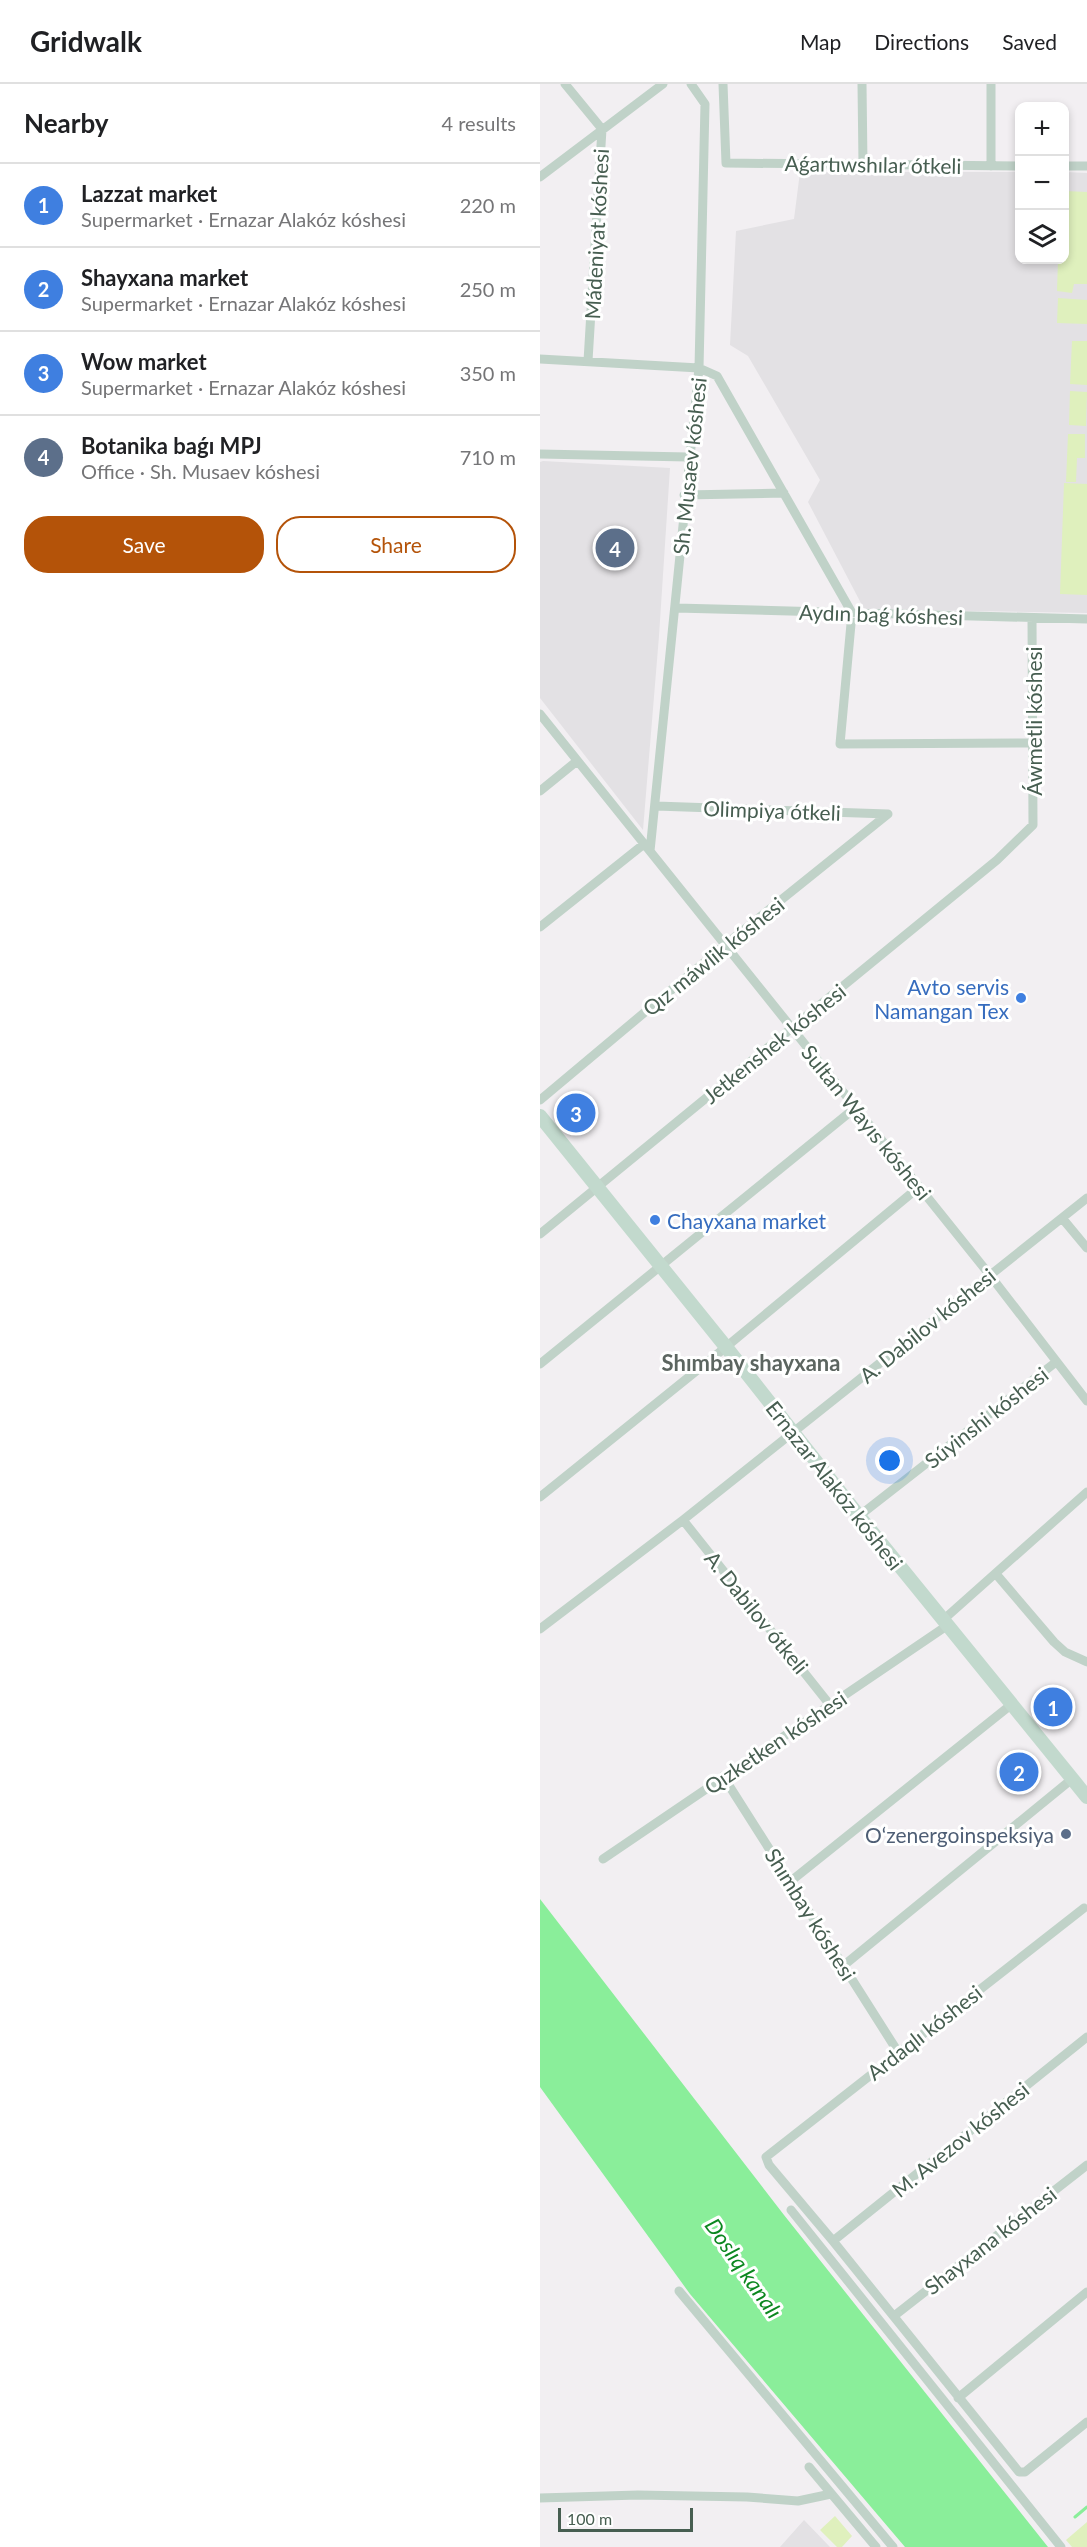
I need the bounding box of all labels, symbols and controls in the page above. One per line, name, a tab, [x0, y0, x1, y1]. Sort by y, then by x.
text: Gridwalk	[30, 24, 142, 58]
text: Map	[800, 29, 841, 54]
text: Directions	[874, 29, 969, 54]
text: Saved	[1002, 29, 1057, 54]
map controls	[1015, 102, 1069, 264]
button: +	[1015, 102, 1069, 156]
text: Nearby	[24, 107, 109, 139]
text: 4 results	[441, 111, 516, 135]
street label: Mádeniyat kóshesi	[579, 148, 613, 320]
street label: Aǵartıwshılar ótkeli	[784, 150, 962, 178]
button: −	[1015, 156, 1069, 210]
text: Lazzat market	[81, 180, 217, 207]
text: 1	[38, 193, 49, 217]
text: 220 m	[460, 193, 516, 217]
text: Supermarket · Ernazar Alakóz kóshesi	[81, 207, 406, 231]
button: layers	[1015, 210, 1069, 264]
text: Shayxana market	[81, 264, 248, 291]
text: 2	[38, 277, 49, 301]
text: 250 m	[460, 277, 516, 301]
text: Supermarket · Ernazar Alakóz kóshesi	[81, 291, 406, 315]
text: Wow market	[81, 348, 207, 375]
text: 3	[38, 361, 49, 385]
text: 350 m	[460, 361, 516, 385]
text: Supermarket · Ernazar Alakóz kóshesi	[81, 375, 406, 399]
street label: Sh. Musaev kóshesi	[667, 376, 711, 556]
text: Botanika baǵı MPJ	[81, 432, 262, 459]
text: 4	[38, 445, 49, 469]
text: 710 m	[460, 445, 516, 469]
text: Office · Sh. Musaev kóshesi	[81, 459, 320, 483]
button: Save	[24, 516, 264, 573]
button: Share	[276, 516, 516, 573]
pin: 4	[596, 526, 634, 570]
street label: Aydın baǵ kóshesi	[798, 599, 964, 629]
street label: Áwmetli kóshesi	[1021, 646, 1046, 796]
street label: Olimpiya ótkeli	[703, 795, 841, 825]
street label: Qız máwlik kóshesi	[637, 891, 789, 1021]
place label: Avto servis Namangan Tex	[874, 974, 1010, 1023]
street label: Jetkenshek kóshesi	[698, 978, 850, 1108]
marker: Avto servis Namangan Tex	[1014, 991, 1028, 1005]
street label: Sultan Wayıs kóshesi	[797, 1040, 937, 1204]
pin: 3	[556, 1090, 596, 1136]
place label: Chayxana market	[667, 1208, 827, 1233]
marker: Chayxana market	[648, 1213, 662, 1227]
street label: A. Dabilov kóshesi	[854, 1262, 1000, 1388]
district label: Shımbay shayxana	[662, 1349, 840, 1376]
street label: Súyinshi kóshesi	[919, 1361, 1053, 1473]
street label: Ernazar Alakóz kóshesi	[761, 1395, 909, 1575]
your location	[875, 1446, 904, 1475]
street label: A. Dabilov ótkeli	[700, 1546, 814, 1678]
pin: 1	[1034, 1684, 1072, 1730]
street label: Qızketken kóshesi	[699, 1685, 851, 1799]
pin: 2	[1000, 1750, 1038, 1794]
place label: O‘zenergoinspeksiya	[865, 1822, 1054, 1847]
marker: O‘zenergoinspeksiya	[1059, 1827, 1073, 1841]
street label: Shımbay kóshesi	[760, 1843, 862, 1985]
street label: Ardaqlı kóshesi	[862, 1979, 986, 2085]
street label: M. Avezov kóshesi	[887, 2076, 1033, 2202]
street label: Shayxana kóshesi	[919, 2181, 1061, 2299]
water label: Doslıq kanalı	[700, 2213, 788, 2323]
scale bar	[558, 2505, 693, 2532]
text: 100 m	[567, 2509, 612, 2528]

